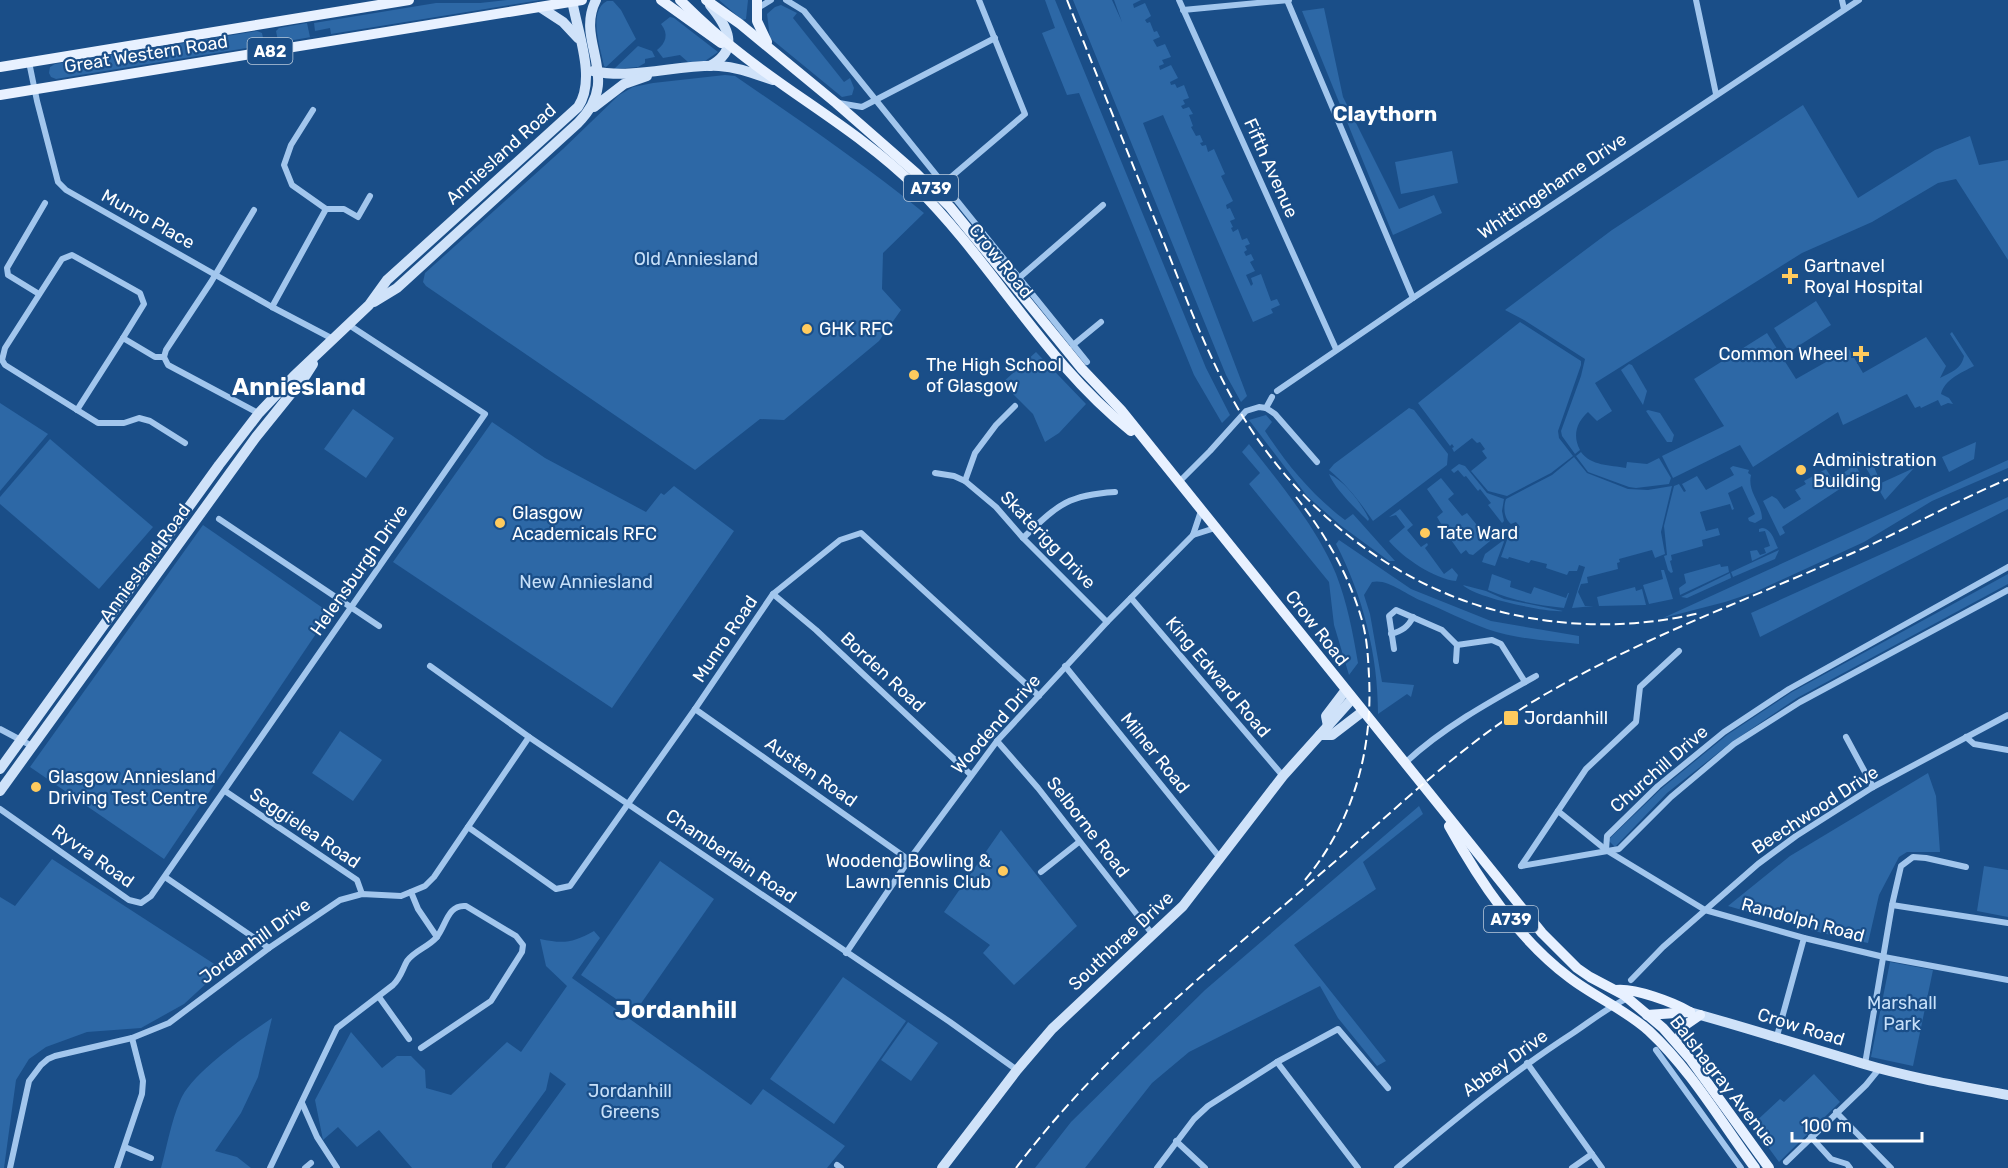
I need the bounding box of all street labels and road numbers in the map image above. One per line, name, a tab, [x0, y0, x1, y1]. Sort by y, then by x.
street label: Great Western Road	[63, 30, 229, 78]
road number: A82	[248, 38, 292, 64]
street label: Anniesland Road	[441, 99, 561, 209]
street label: Fifth Avenue	[1239, 115, 1303, 221]
street label: Whittingehame Drive	[1473, 128, 1631, 244]
road number: A739	[904, 175, 958, 201]
street label: Munro Place	[97, 184, 199, 254]
street label: Crow Road	[964, 219, 1038, 303]
street label: Skaterigg Drive	[996, 486, 1100, 594]
street label: Anniesland Road	[95, 500, 195, 626]
street label: Helensburgh Drive	[306, 500, 412, 640]
street label: Crow Road	[1281, 586, 1353, 670]
street label: Munro Road	[688, 591, 762, 687]
street label: King Edward Road	[1161, 612, 1275, 742]
street label: Borden Road	[836, 627, 930, 717]
street label: Woodend Drive	[947, 670, 1045, 778]
street label: Milner Road	[1116, 708, 1194, 798]
street label: Churchill Drive	[1606, 721, 1712, 817]
street label: Austen Road	[761, 732, 861, 812]
street label: Beechwood Drive	[1748, 761, 1882, 859]
street label: Selborne Road	[1042, 772, 1134, 882]
street label: Seggielea Road	[246, 783, 364, 873]
street label: Chamberlain Road	[661, 804, 801, 908]
street label: Ryvra Road	[48, 820, 138, 892]
street label: Southbrae Drive	[1064, 887, 1178, 995]
street label: Jordanhill Drive	[195, 893, 315, 989]
street label: Randolph Road	[1739, 893, 1867, 947]
road number: A739	[1484, 906, 1538, 932]
street label: Crow Road	[1755, 1003, 1847, 1051]
street label: Balshagray Avenue	[1665, 1011, 1781, 1151]
street label: Abbey Drive	[1458, 1025, 1552, 1101]

